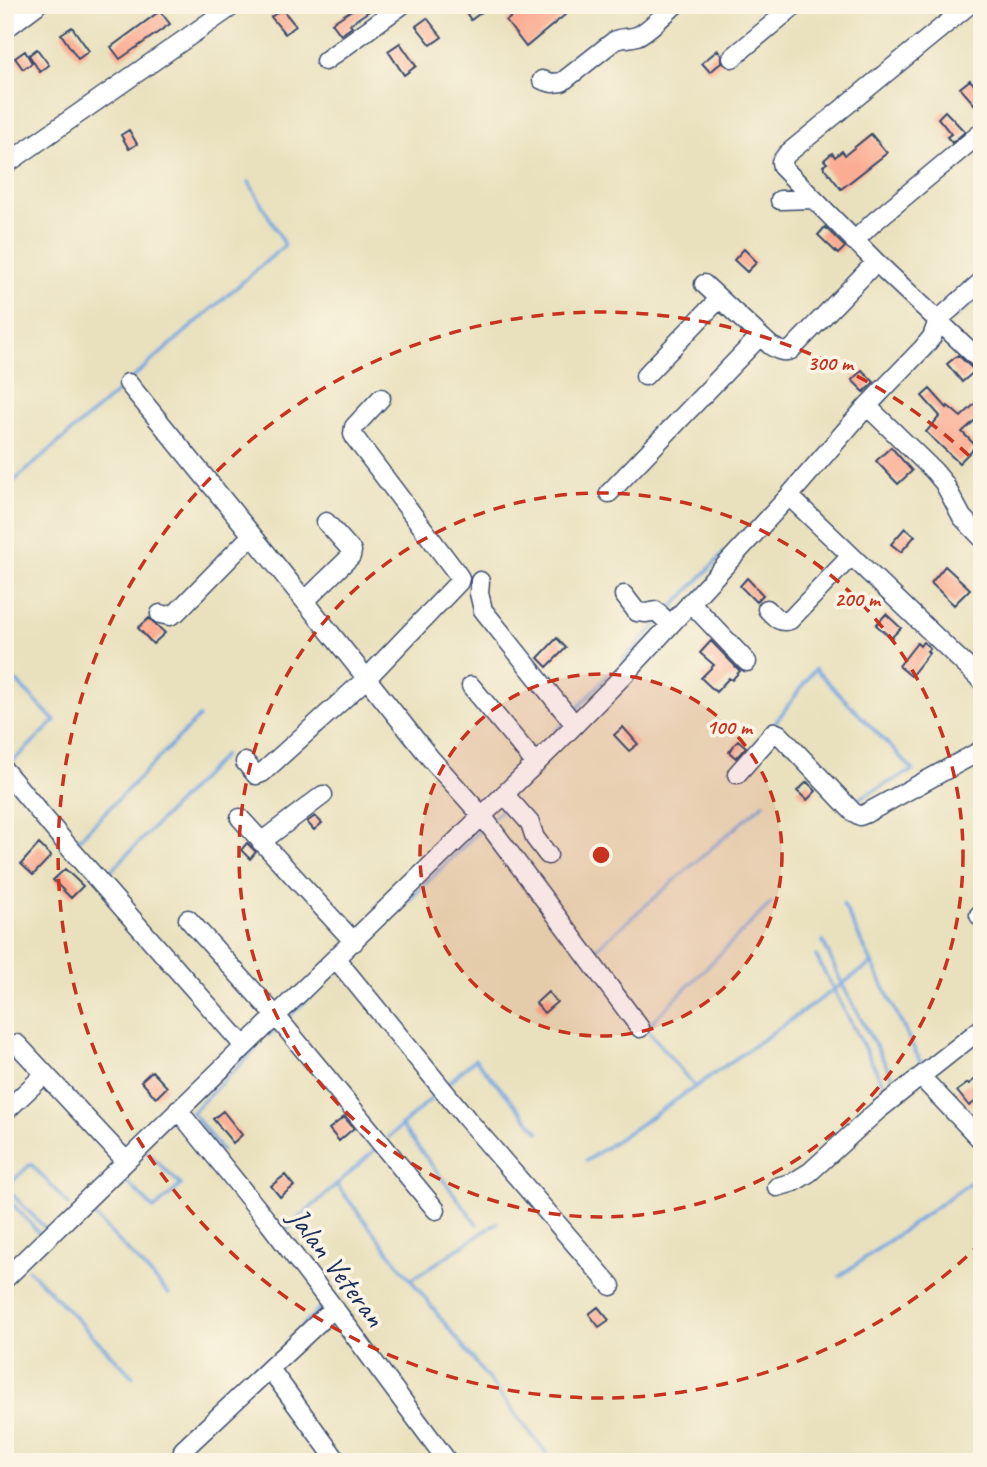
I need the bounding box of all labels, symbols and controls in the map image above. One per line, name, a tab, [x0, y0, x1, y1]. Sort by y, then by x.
text: 300 m	[807, 350, 855, 376]
text: 200 m	[834, 586, 882, 612]
text: 100 m	[706, 714, 754, 740]
centre of rings	[589, 843, 613, 867]
street label: Jalan Veteran	[279, 1198, 394, 1334]

